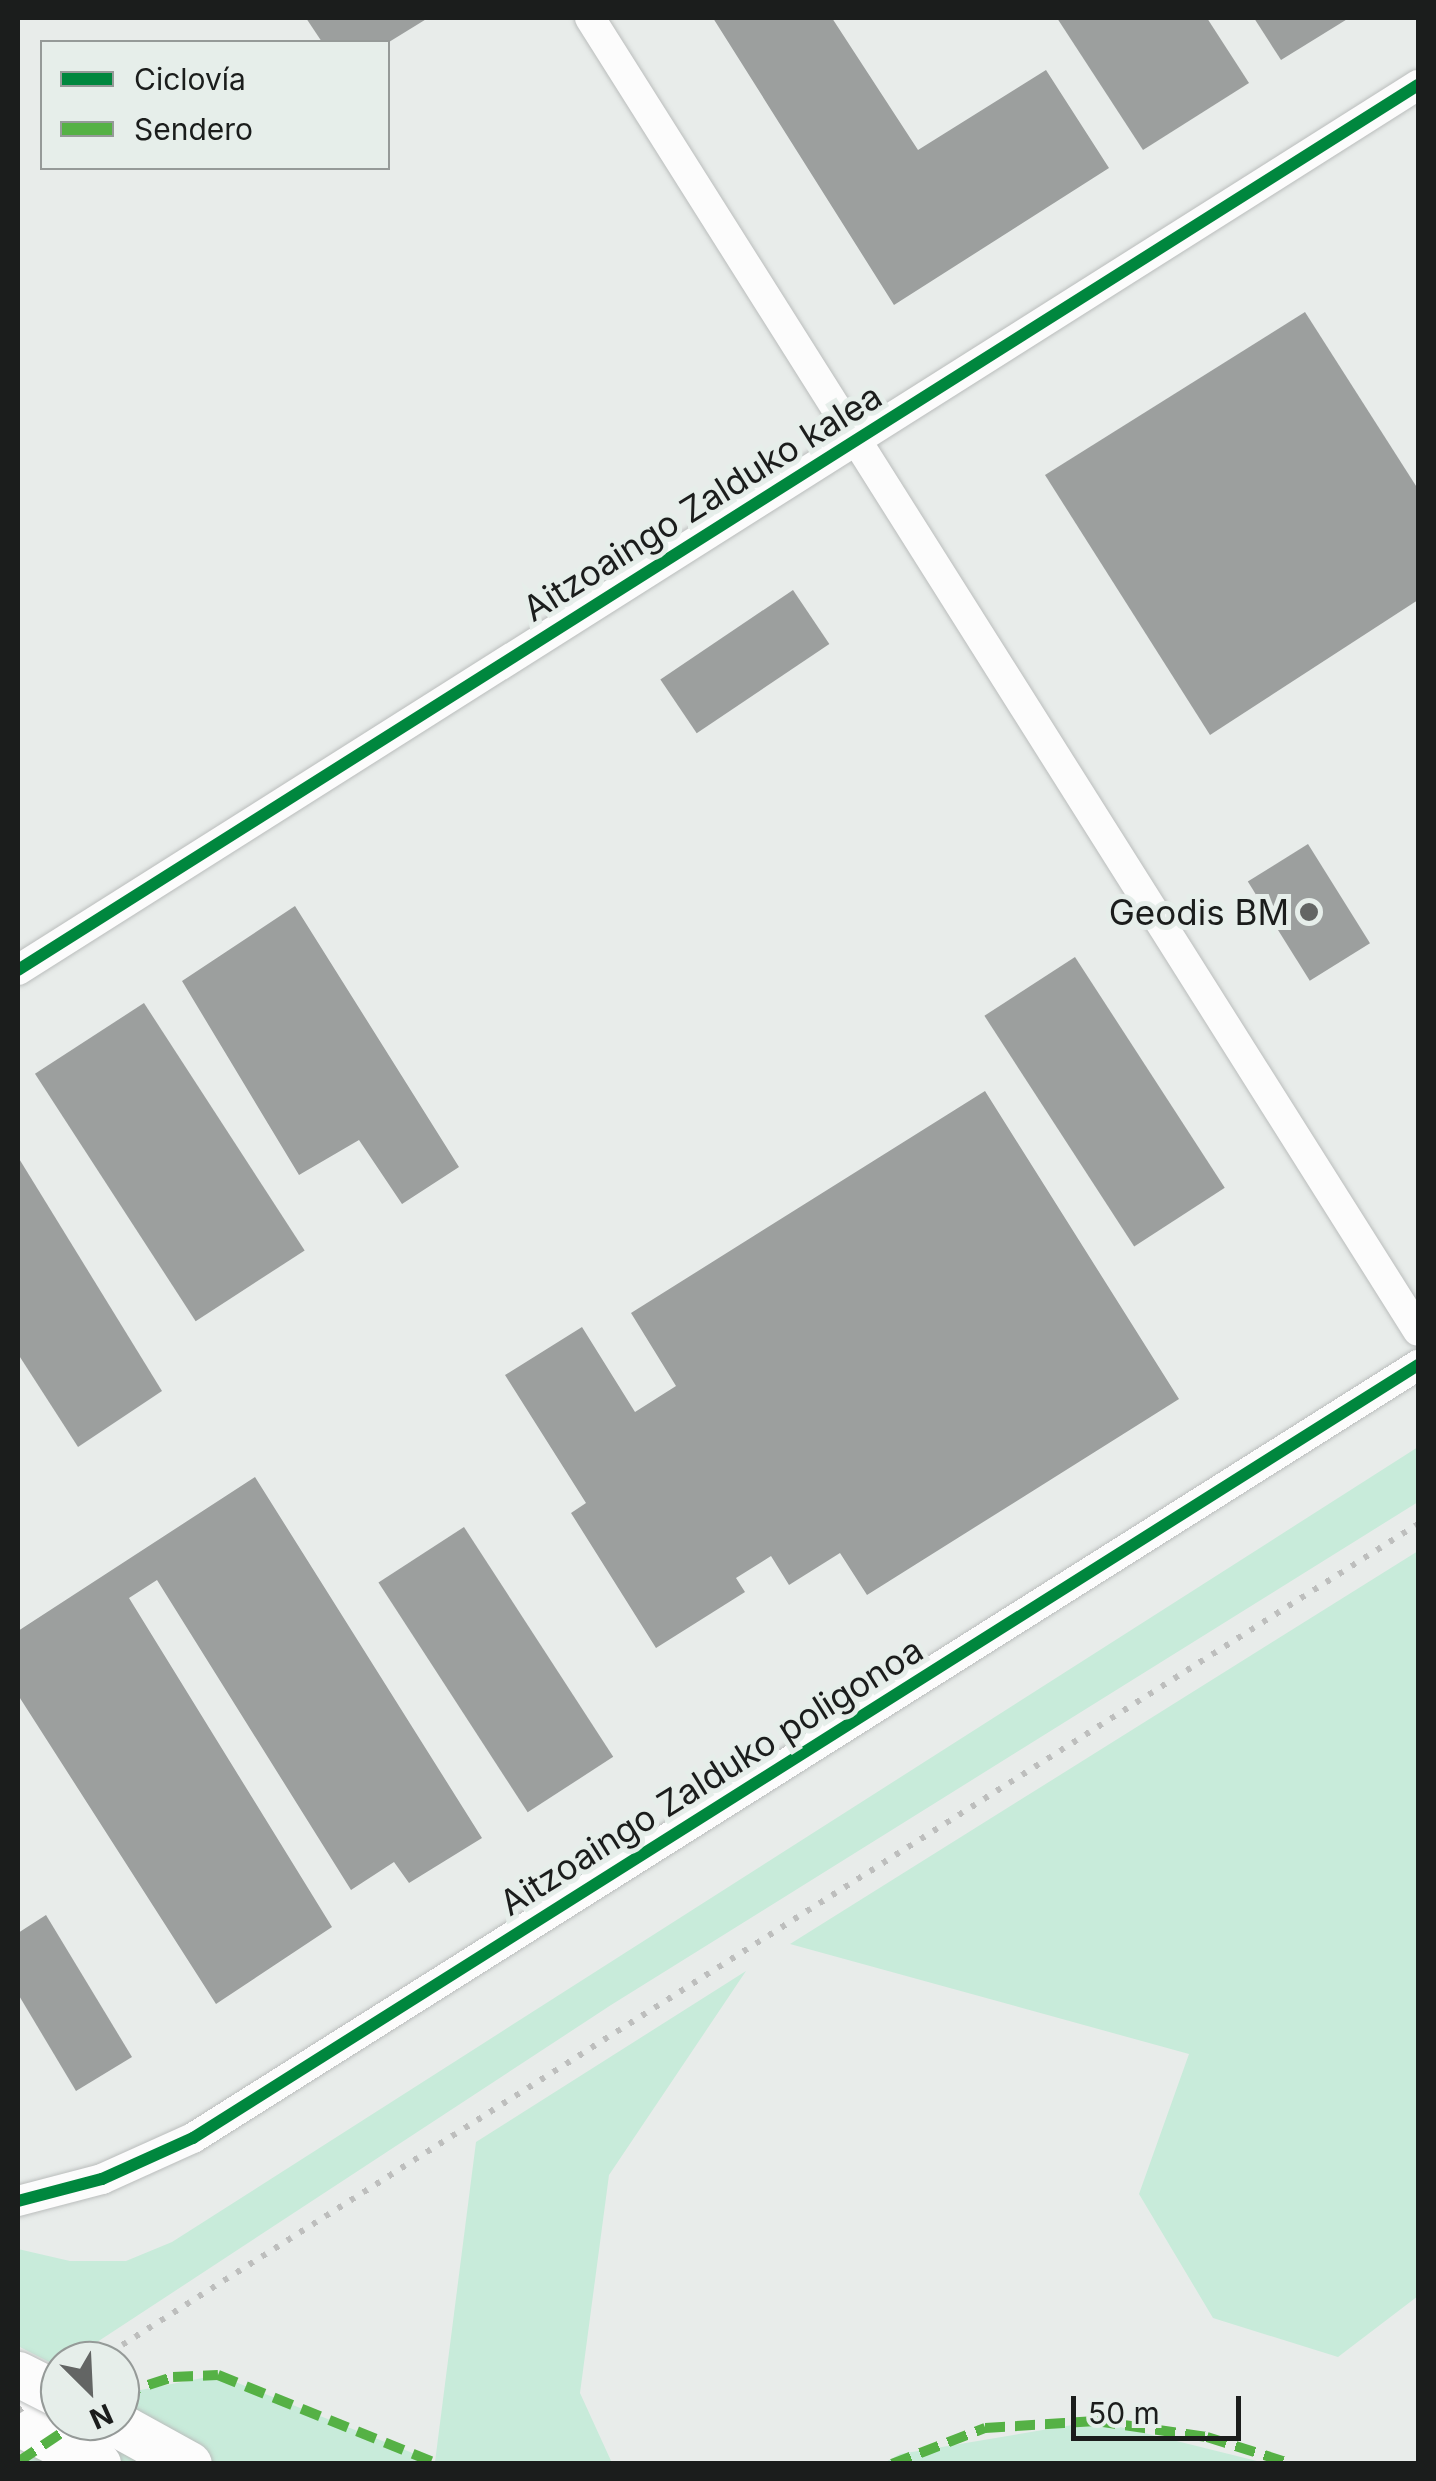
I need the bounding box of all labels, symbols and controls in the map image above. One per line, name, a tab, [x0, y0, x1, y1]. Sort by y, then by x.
legend	[40, 40, 390, 170]
text: Ciclovía	[134, 61, 246, 97]
text: Sendero	[134, 111, 253, 147]
street label: Aitzoaingo Zalduko kalea	[515, 374, 889, 630]
place label: Geodis BM	[1109, 891, 1289, 933]
marker: Geodis BM	[1298, 901, 1320, 923]
street label: Aitzoaingo Zalduko poligonoa	[492, 1628, 930, 1924]
north arrow	[40, 2341, 140, 2441]
scale bar	[1076, 2376, 1246, 2438]
text: 50 m	[1088, 2395, 1160, 2431]
text: N	[85, 2397, 118, 2436]

